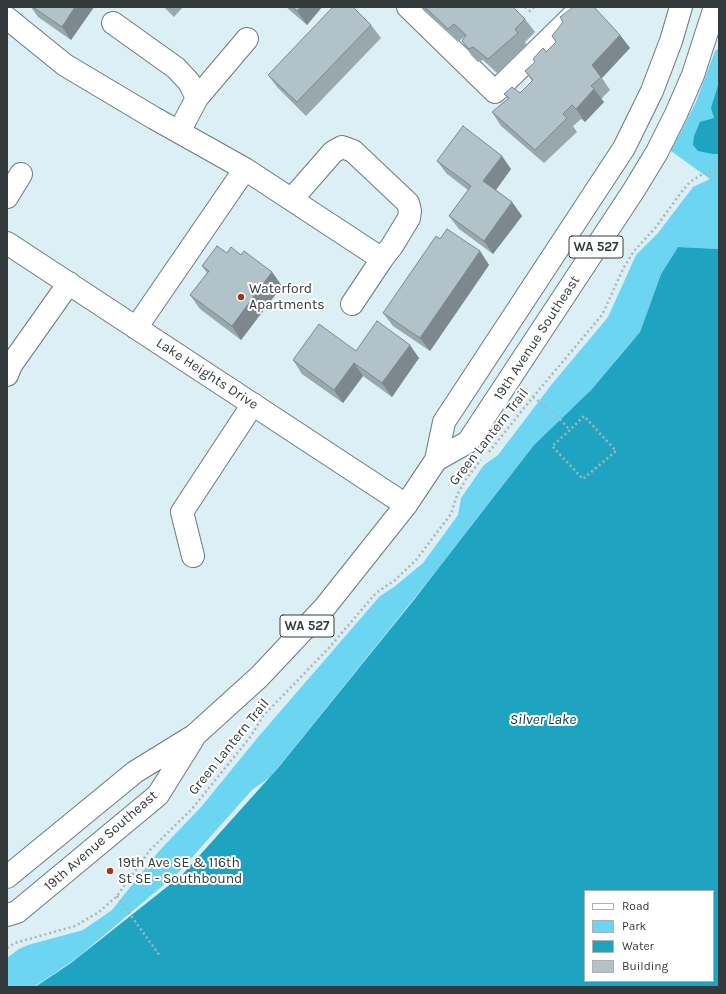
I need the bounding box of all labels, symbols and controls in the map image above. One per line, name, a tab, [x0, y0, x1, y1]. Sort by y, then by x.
road number: WA 527	[569, 236, 623, 258]
street label: 19th Avenue Southeast	[490, 273, 584, 403]
place label: Waterford Apartments	[249, 281, 325, 314]
marker: Waterford Apartments	[236, 292, 246, 302]
street label: Lake Heights Drive	[153, 335, 261, 413]
street label: Green Lantern Trail	[446, 385, 532, 489]
road number: WA 527	[280, 615, 334, 637]
street label: Green Lantern Trail	[185, 695, 273, 799]
water label: Silver Lake	[510, 711, 576, 729]
street label: 19th Avenue Southeast	[41, 787, 161, 895]
place label: 19th Ave SE & 116th St SE - Southbound	[118, 855, 242, 888]
marker: 19th Ave SE & 116th St SE - Southbound	[105, 866, 115, 876]
legend	[584, 890, 714, 982]
text: Road	[622, 899, 650, 913]
text: Park	[622, 919, 646, 933]
text: Water	[622, 939, 654, 953]
text: Building	[622, 959, 668, 973]

